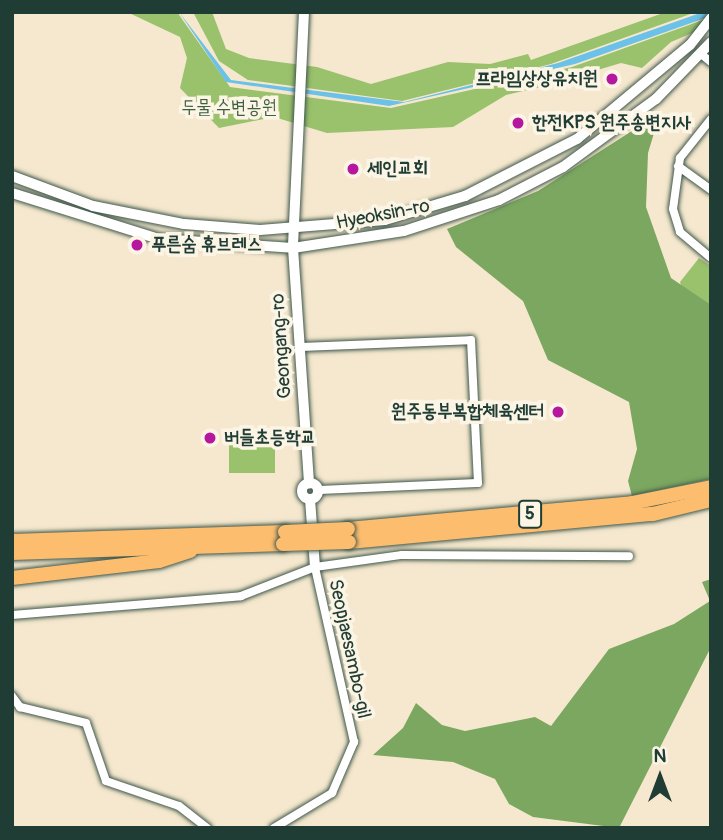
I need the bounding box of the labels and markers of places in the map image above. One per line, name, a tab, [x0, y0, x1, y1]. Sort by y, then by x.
place label: 프라임상상유치원	[476, 68, 598, 90]
marker: 프라임상상유치원	[604, 71, 620, 87]
place label: 한전KPS 원주송변지사	[532, 112, 691, 134]
marker: 한전KPS 원주송변지사	[510, 115, 526, 131]
place label: 세인교회	[367, 158, 428, 180]
marker: 세인교회	[345, 161, 361, 177]
place label: 푸른숨 휴브레스	[151, 234, 262, 256]
marker: 푸른숨 휴브레스	[129, 237, 145, 253]
place label: 원주동부복합체육센터	[391, 401, 544, 423]
marker: 원주동부복합체육센터	[550, 404, 566, 420]
place label: 버들초등학교	[224, 427, 316, 449]
marker: 버들초등학교	[202, 430, 218, 446]

